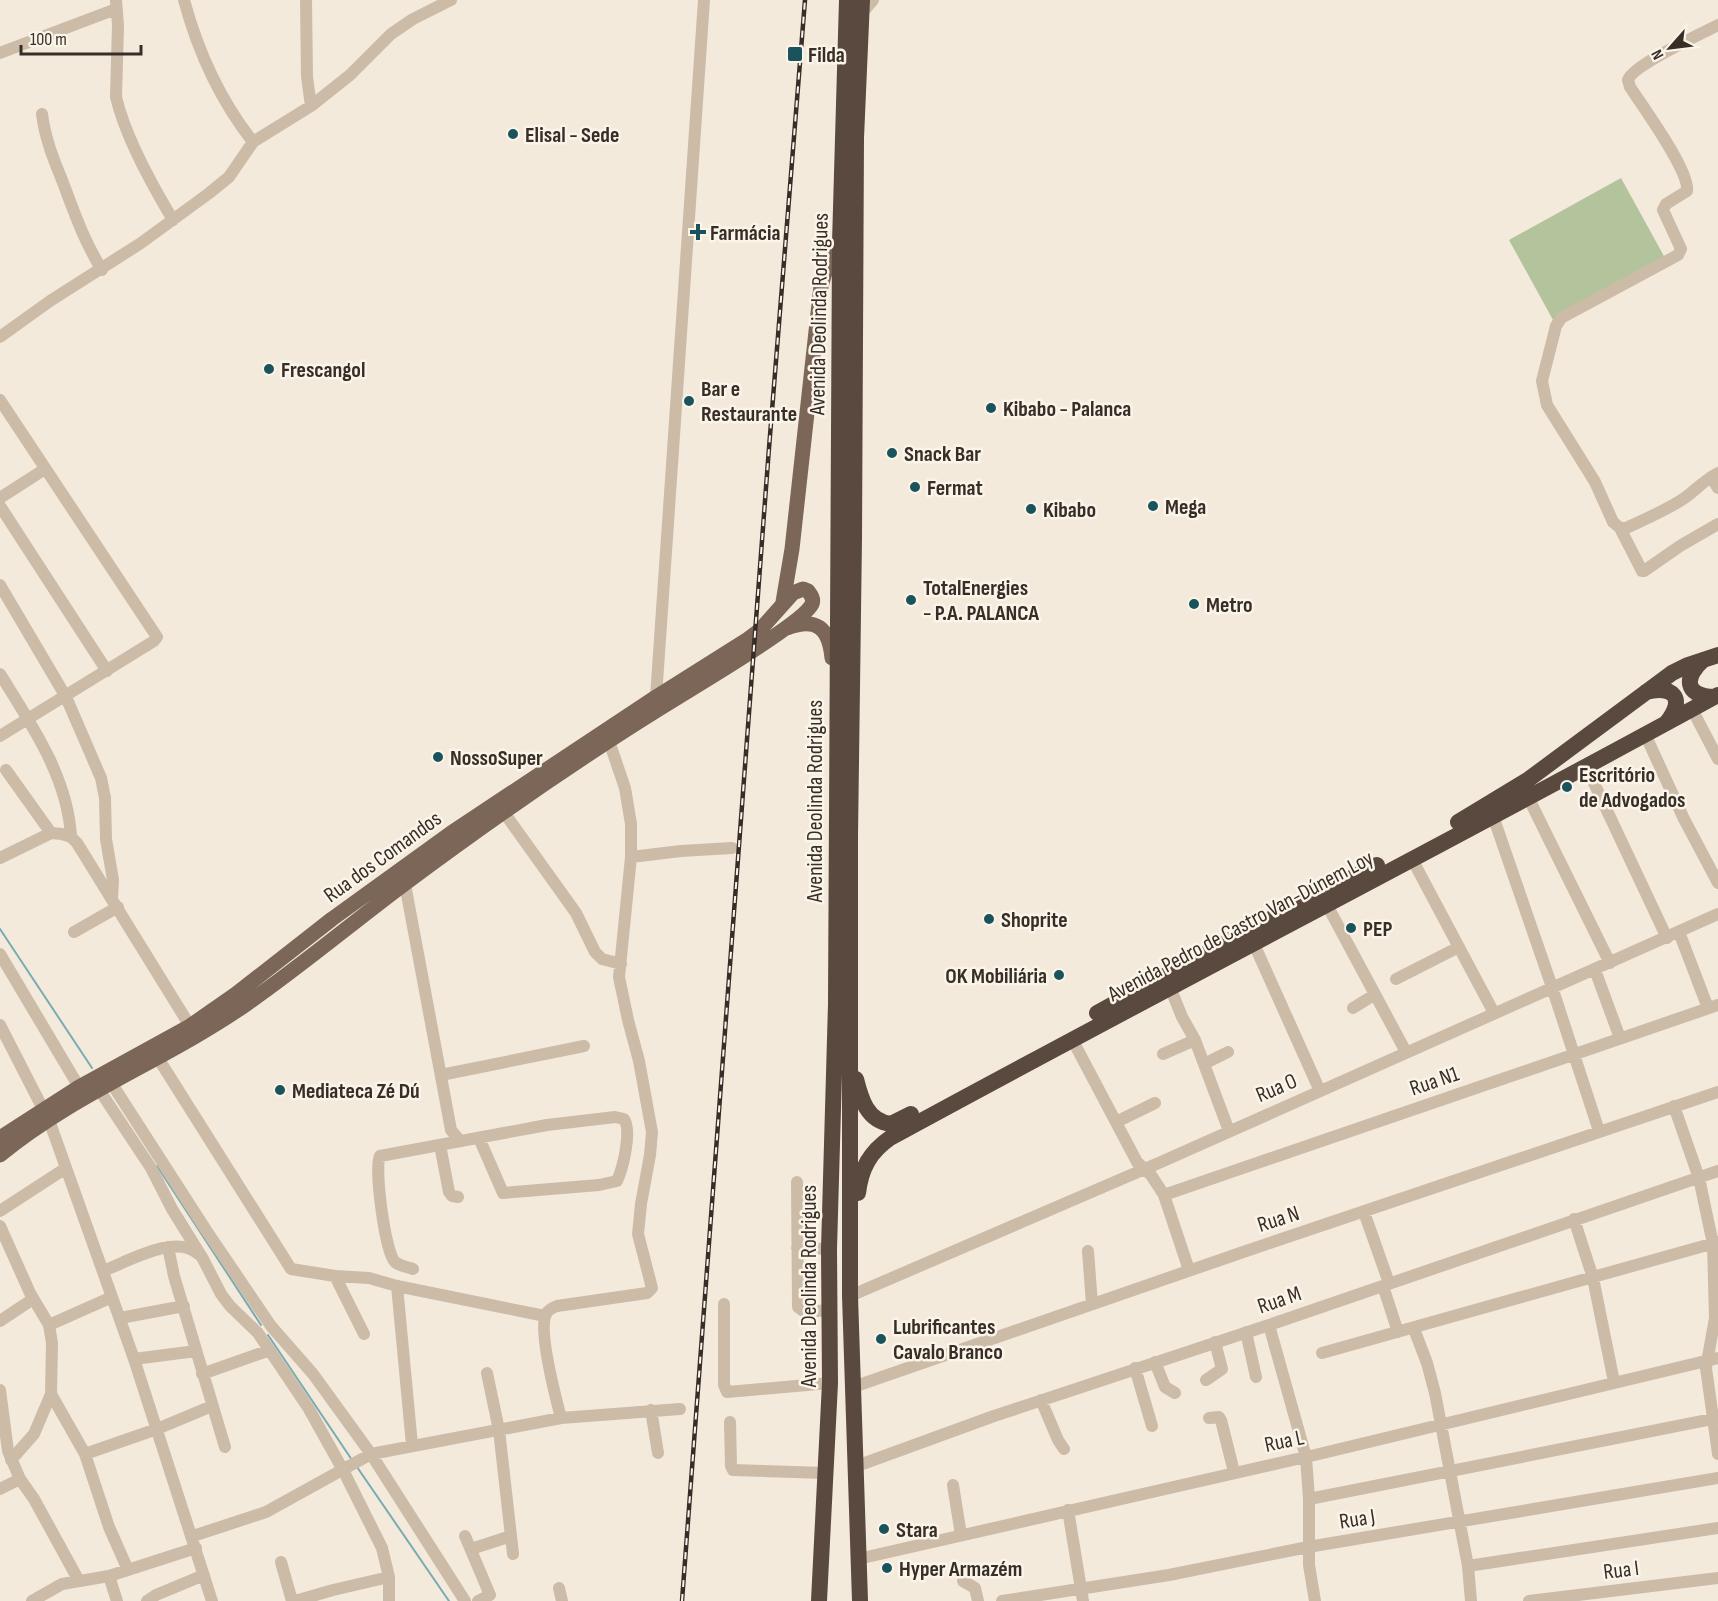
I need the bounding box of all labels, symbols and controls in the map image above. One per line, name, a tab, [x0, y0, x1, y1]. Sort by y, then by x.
scale bar	[21, 18, 141, 56]
north arrow	[1640, 18, 1700, 78]
text: 100 m	[30, 29, 67, 50]
place label: Filda	[808, 42, 845, 69]
marker: Filda	[786, 45, 804, 63]
text: N	[1648, 46, 1668, 63]
place label: Elisal - Sede	[525, 122, 619, 149]
marker: Elisal - Sede	[506, 127, 520, 141]
street label: Avenida Deolinda Rodrigues	[804, 213, 835, 416]
place label: Farmácia	[710, 220, 781, 247]
marker: Farmácia	[691, 225, 705, 239]
place label: Frescangol	[281, 357, 365, 384]
marker: Frescangol	[262, 362, 276, 376]
place label: Bar e Restaurante	[701, 376, 797, 428]
marker: Bar e Restaurante	[682, 394, 696, 408]
place label: Kibabo - Palanca	[1003, 396, 1131, 423]
marker: Kibabo - Palanca	[984, 401, 998, 415]
place label: Snack Bar	[904, 441, 981, 468]
marker: Snack Bar	[885, 446, 899, 460]
place label: Fermat	[927, 475, 983, 502]
marker: Fermat	[908, 480, 922, 494]
place label: Mega	[1165, 494, 1206, 521]
place label: Kibabo	[1043, 497, 1096, 524]
marker: Mega	[1146, 499, 1160, 513]
marker: Kibabo	[1024, 502, 1038, 516]
place label: TotalEnergies - P.A. PALANCA	[923, 575, 1039, 627]
place label: Metro	[1206, 592, 1253, 619]
marker: TotalEnergies - P.A. PALANCA	[904, 593, 918, 607]
marker: Metro	[1187, 597, 1201, 611]
street label: Avenida Deolinda Rodrigues	[802, 700, 829, 903]
place label: NossoSuper	[450, 745, 543, 772]
marker: NossoSuper	[431, 750, 445, 764]
place label: Escritório de Advogados	[1579, 762, 1686, 814]
marker: Escritório de Advogados	[1560, 780, 1574, 794]
street label: Rua dos Comandos	[319, 805, 447, 909]
street label: Avenida Pedro de Castro Van-Dúnem Loy	[1102, 844, 1379, 1008]
place label: Shoprite	[1001, 907, 1068, 934]
marker: Shoprite	[982, 912, 996, 926]
place label: PEP	[1363, 916, 1392, 943]
marker: PEP	[1344, 921, 1358, 935]
place label: OK Mobiliária	[945, 963, 1047, 990]
marker: OK Mobiliária	[1052, 968, 1066, 982]
street label: Rua N1	[1406, 1060, 1463, 1102]
street label: Rua O	[1252, 1068, 1301, 1109]
place label: Mediateca Zé Dú	[292, 1078, 420, 1105]
marker: Mediateca Zé Dú	[273, 1083, 287, 1097]
street label: Avenida Deolinda Rodrigues	[796, 1185, 823, 1388]
street label: Rua N	[1254, 1200, 1303, 1239]
street label: Rua M	[1254, 1280, 1305, 1320]
place label: Lubrificantes Cavalo Branco	[893, 1314, 1003, 1366]
marker: Lubrificantes Cavalo Branco	[874, 1332, 888, 1346]
street label: Rua L	[1262, 1424, 1306, 1459]
street label: Rua J	[1337, 1503, 1377, 1536]
place label: Stara	[896, 1517, 938, 1544]
marker: Stara	[877, 1522, 891, 1536]
street label: Rua I	[1602, 1555, 1641, 1586]
place label: Hyper Armazém	[899, 1556, 1022, 1583]
marker: Hyper Armazém	[880, 1561, 894, 1575]

